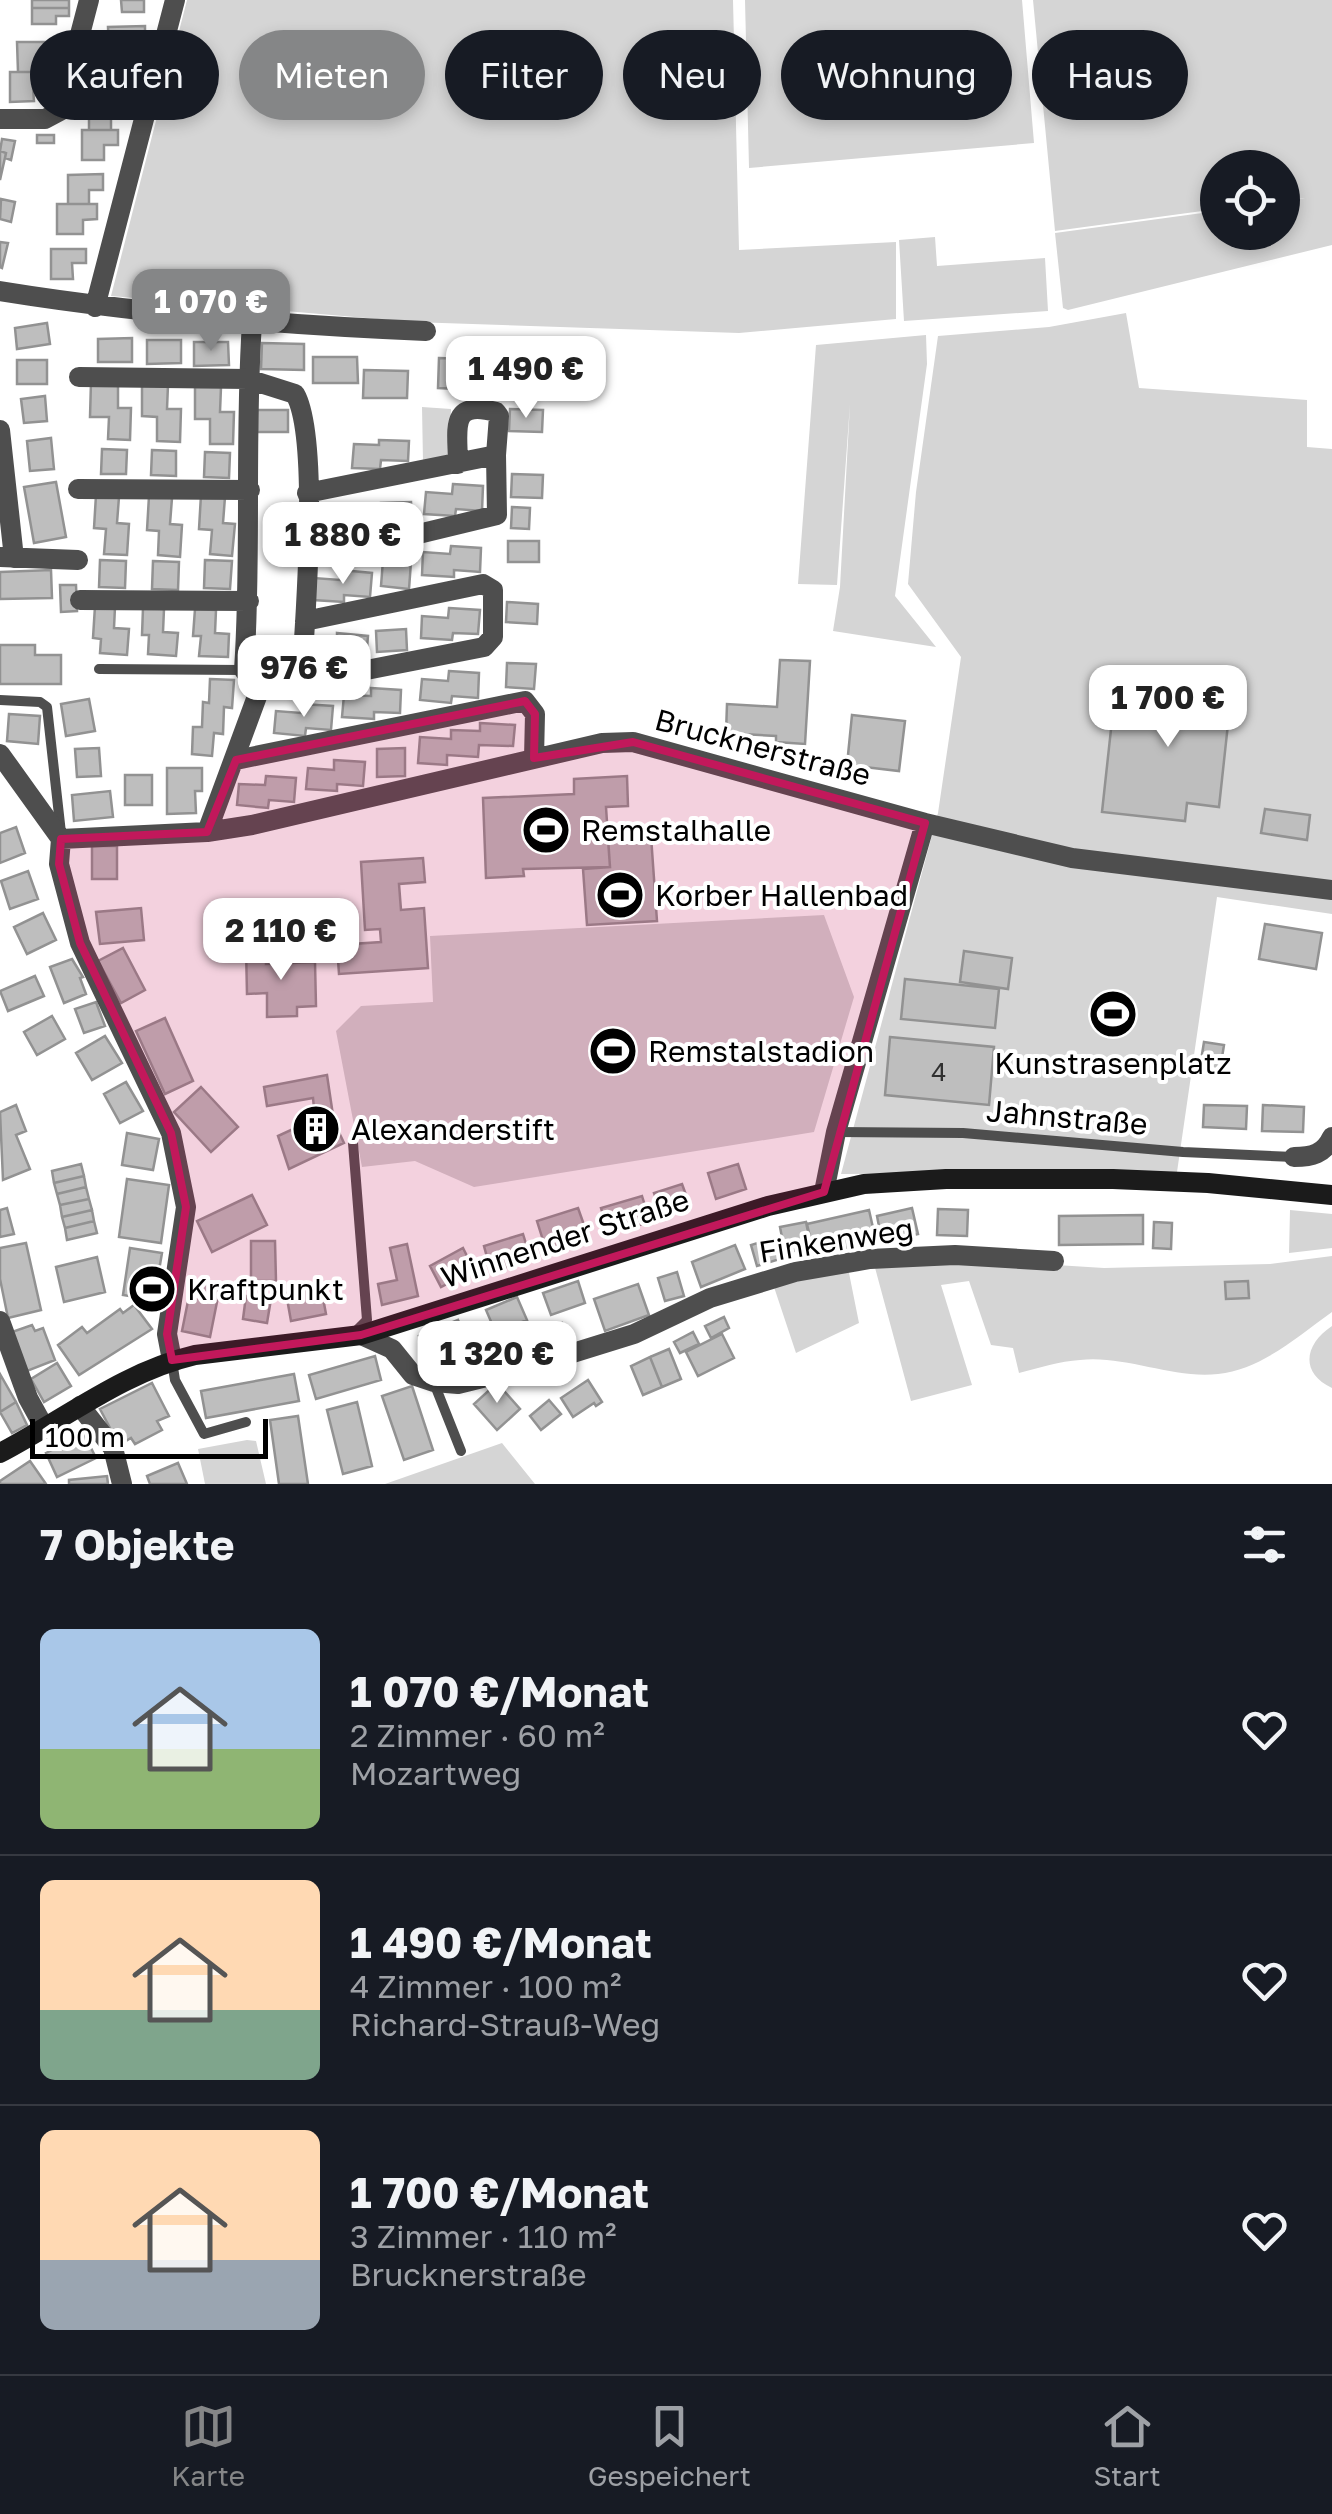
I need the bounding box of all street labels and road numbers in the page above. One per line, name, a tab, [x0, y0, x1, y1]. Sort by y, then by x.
street label: Brucknerstraße	[651, 701, 875, 793]
street label: Jahnstraße	[985, 1092, 1149, 1142]
street label: Winnender Straße	[437, 1181, 693, 1295]
street label: Finkenweg	[756, 1210, 916, 1270]

